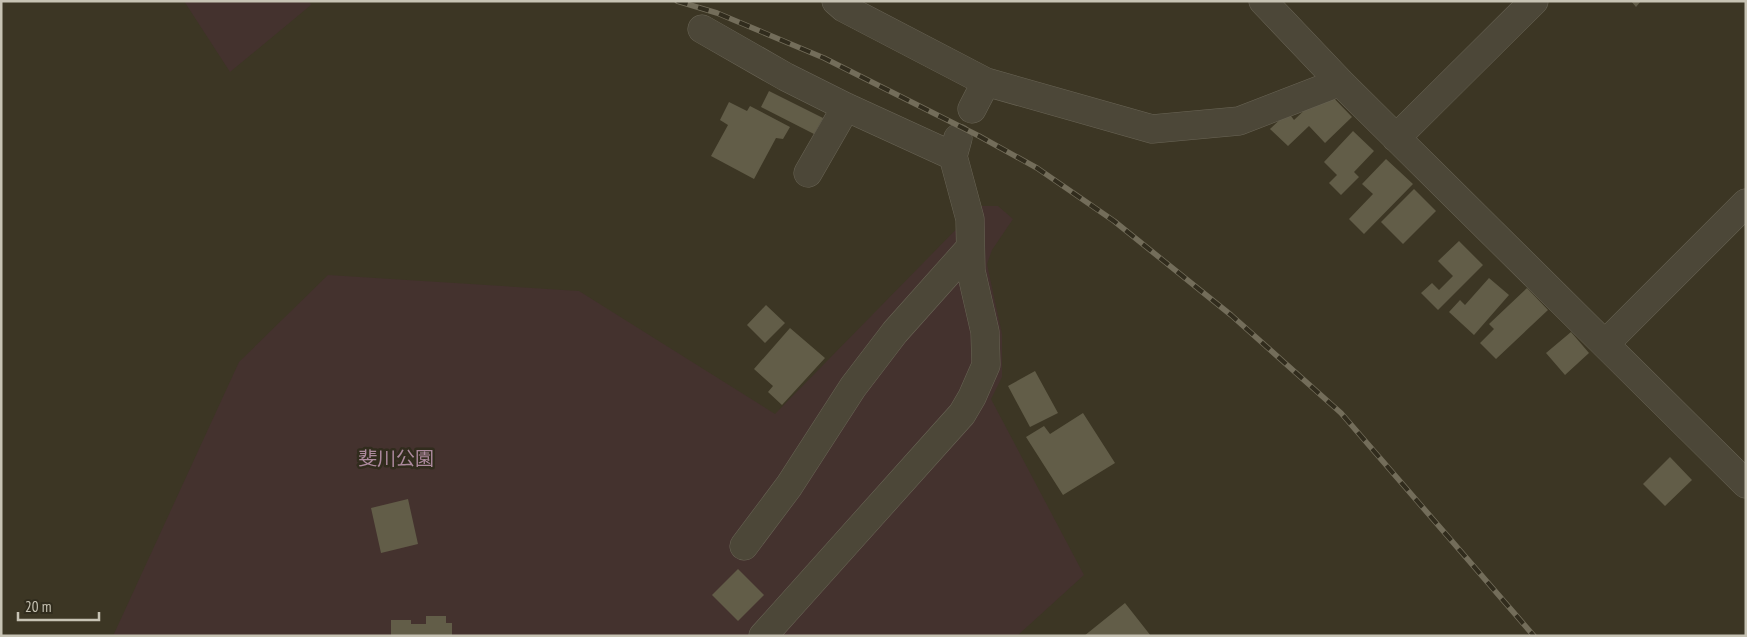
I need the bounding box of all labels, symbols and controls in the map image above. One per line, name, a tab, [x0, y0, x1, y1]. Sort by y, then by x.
park label: 斐川公園	[358, 446, 434, 470]
scale bar	[18, 590, 99, 622]
text: 20 m	[25, 597, 51, 616]

